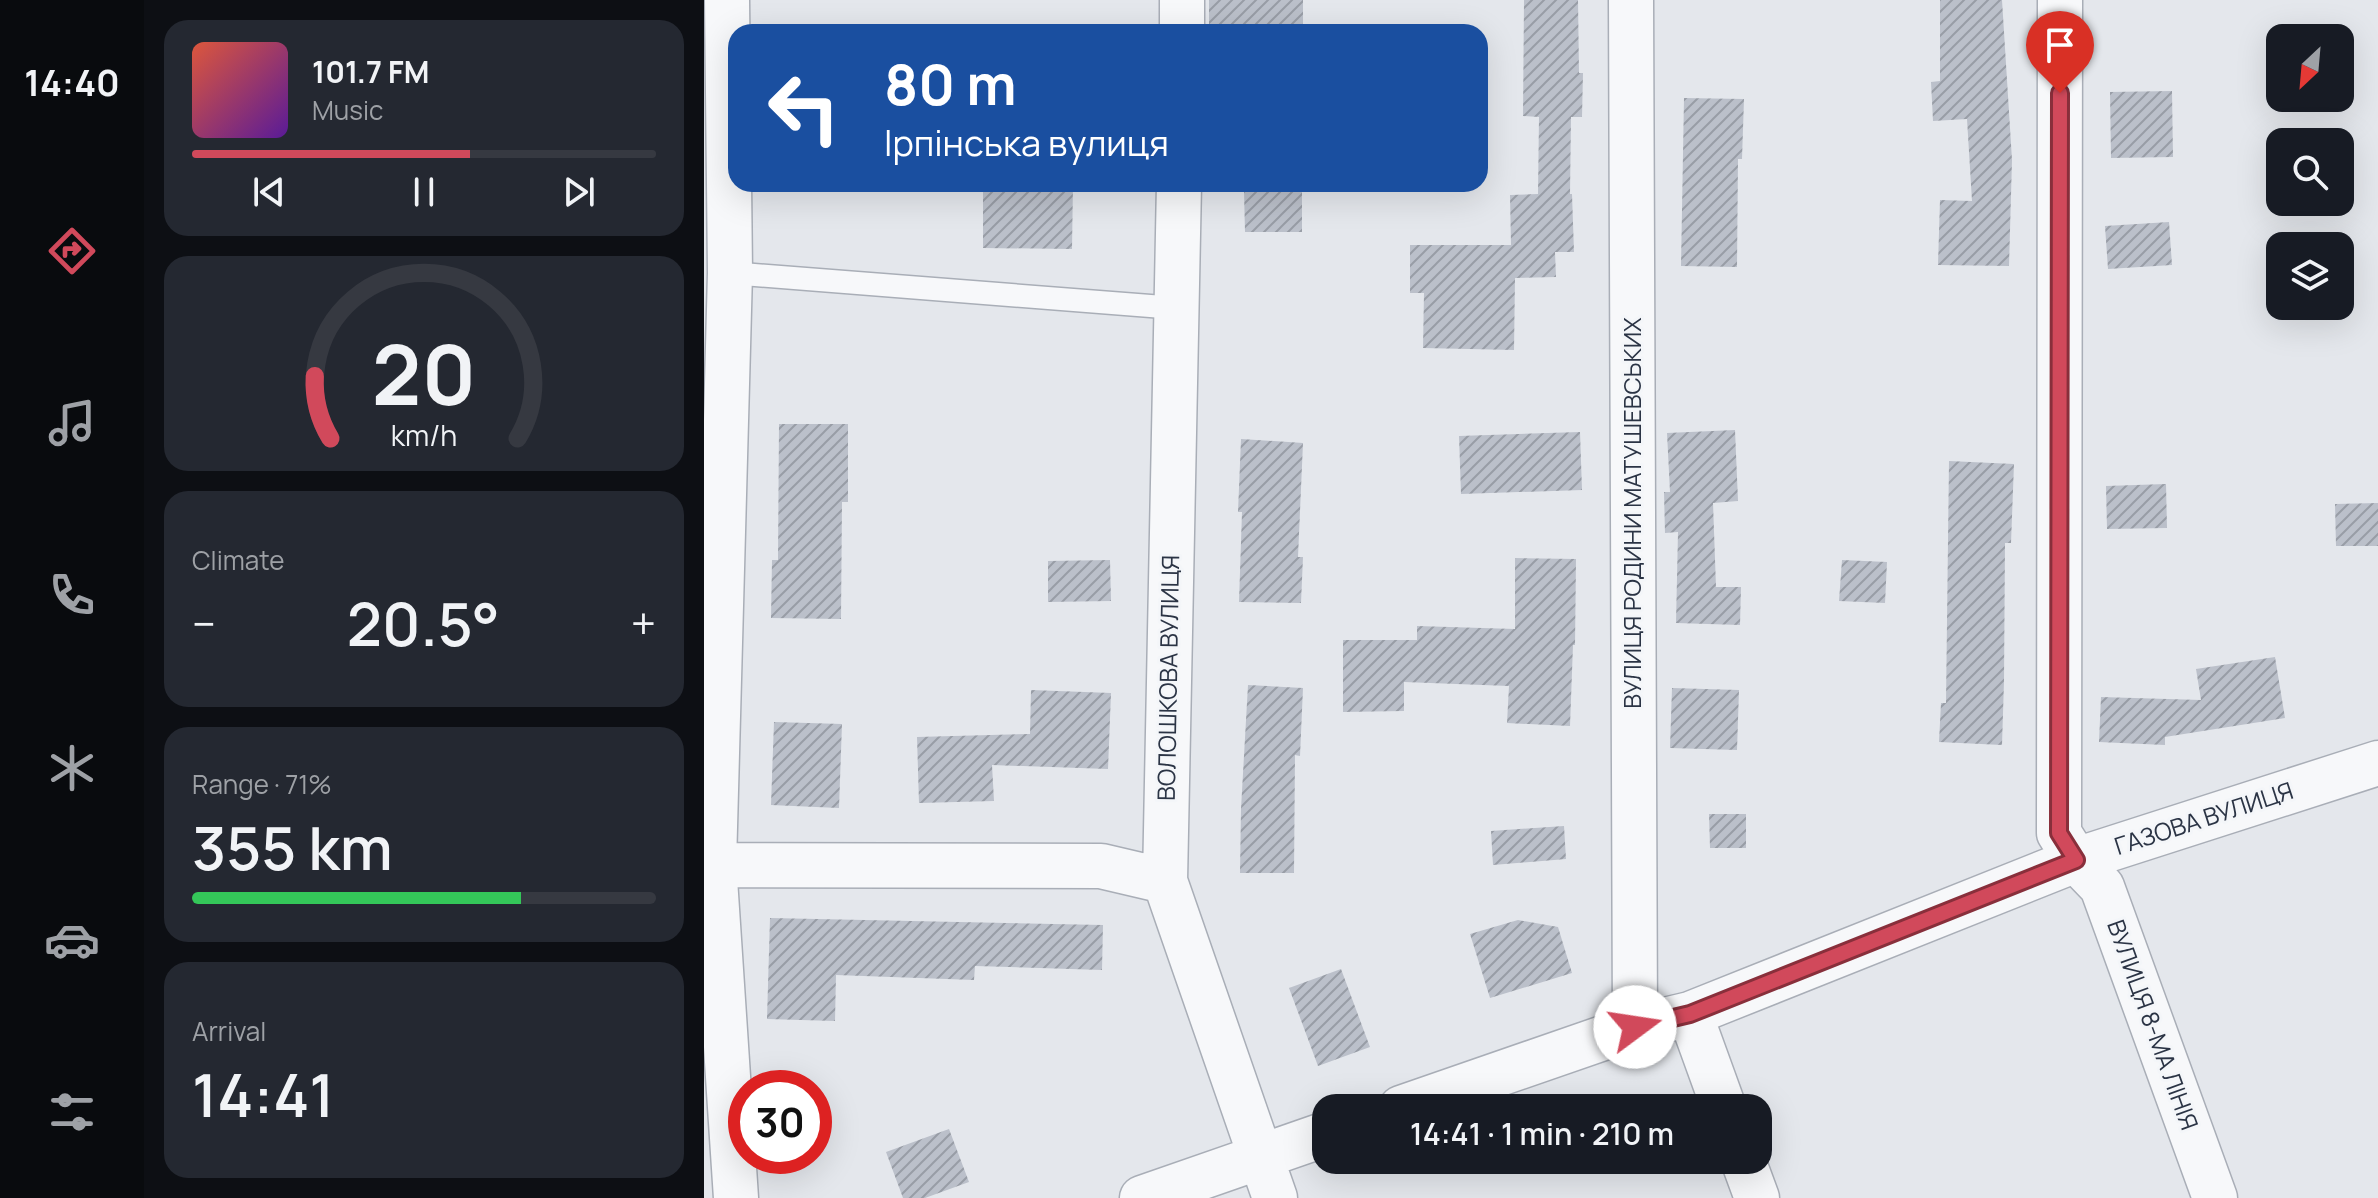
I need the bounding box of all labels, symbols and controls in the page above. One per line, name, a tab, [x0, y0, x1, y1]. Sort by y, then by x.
pin	[2026, 11, 2094, 93]
icon: arrive	[2038, 23, 2082, 67]
north arrow	[2266, 24, 2354, 112]
map controls	[2266, 24, 2354, 320]
text: 80 m	[884, 45, 1017, 122]
text: 101.7 FM	[312, 51, 429, 92]
icon: left	[752, 56, 856, 160]
text: 14:40	[24, 58, 120, 107]
text: Music	[312, 92, 383, 128]
text: Ірпінська вулиця	[884, 118, 1169, 167]
button: search	[2266, 128, 2354, 216]
icon: previous	[247, 170, 291, 214]
icon: pause	[402, 170, 446, 214]
icon: next	[557, 170, 601, 214]
icon: directions	[44, 223, 100, 279]
button: layers	[2266, 232, 2354, 320]
text: 20	[372, 316, 476, 430]
street label: ВУЛИЦЯ РОДИНИ МАТУШЕВСЬКИХ	[1615, 317, 1648, 709]
icon: music	[44, 395, 100, 451]
text: km/h	[391, 417, 457, 456]
text: Climate	[192, 542, 284, 578]
street label: ВОЛОШКОВА ВУЛИЦЯ	[1149, 555, 1186, 801]
icon: phone	[44, 567, 100, 623]
text: 20.5°	[347, 582, 500, 664]
text: −	[192, 593, 216, 653]
text: +	[631, 593, 656, 653]
icon: climate	[44, 740, 100, 796]
text: Range · 71%	[192, 766, 332, 802]
street label: ГАЗОВА ВУЛИЦЯ	[2110, 773, 2297, 862]
text: 355 km	[192, 806, 393, 888]
icon: car	[44, 912, 100, 968]
street label: ВУЛИЦЯ 8-МА ЛІНІЯ	[2100, 915, 2207, 1134]
position arrow	[1593, 985, 1677, 1069]
text: Arrival	[192, 1013, 266, 1049]
text: 14:41	[192, 1053, 335, 1135]
speed limit sign: 30	[728, 1070, 832, 1174]
icon: filters	[44, 1084, 100, 1140]
text: 14:41 · 1 min · 210 m	[1410, 1113, 1674, 1154]

